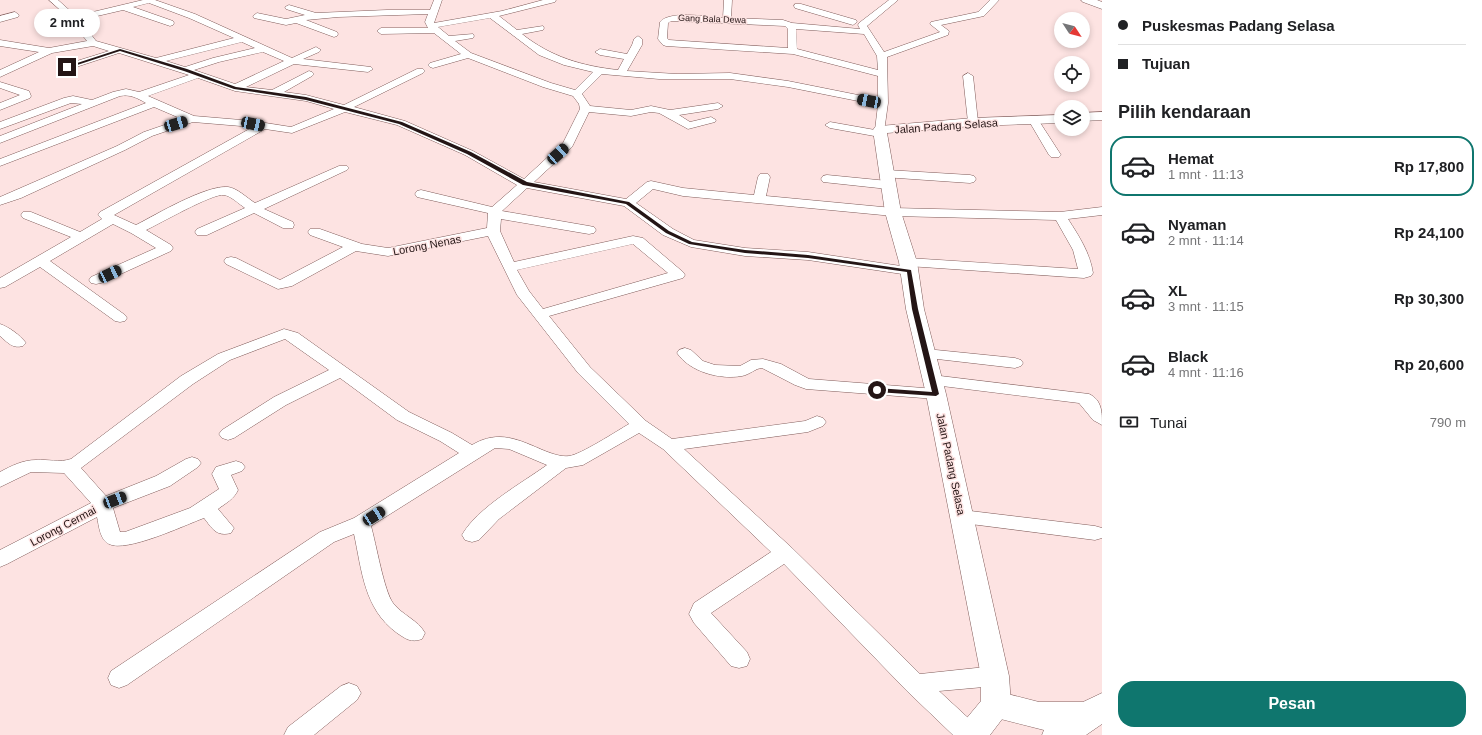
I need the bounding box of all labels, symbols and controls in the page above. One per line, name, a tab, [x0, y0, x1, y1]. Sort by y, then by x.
callout: 2 mnt	[34, 9, 100, 37]
north arrow	[1054, 12, 1090, 48]
map controls	[1054, 12, 1090, 136]
street label: Gang Bala Dewa	[678, 13, 746, 25]
text: 2 mnt	[50, 15, 84, 30]
text: Puskesmas Padang Selasa	[1142, 17, 1335, 34]
text: Tujuan	[1142, 55, 1190, 72]
button: locate	[1054, 56, 1090, 92]
route end	[58, 58, 76, 76]
car	[856, 93, 882, 109]
button: layers	[1054, 100, 1090, 136]
text: Pilih kendaraan	[1118, 102, 1251, 122]
car	[163, 115, 189, 133]
car	[240, 116, 266, 132]
street label: Jalan Padang Selasa	[894, 116, 999, 136]
car	[545, 142, 571, 166]
icon: car	[1120, 148, 1156, 184]
text: Hemat	[1168, 150, 1214, 167]
text: Rp 17,800	[1394, 158, 1464, 175]
text: 1 mnt · 11:13	[1168, 167, 1244, 182]
icon: car	[1120, 214, 1156, 250]
text: Nyaman	[1168, 216, 1226, 233]
text: Rp 24,100	[1394, 224, 1464, 241]
street label: Lorong Nenas	[392, 232, 463, 257]
text: 2 mnt · 11:14	[1168, 233, 1244, 248]
car	[97, 263, 123, 285]
icon: car	[1120, 280, 1156, 316]
text: XL	[1168, 282, 1187, 299]
text: Rp 30,300	[1394, 290, 1464, 307]
text: 3 mnt · 11:15	[1168, 299, 1244, 314]
icon: car	[1120, 346, 1156, 382]
text: Black	[1168, 348, 1208, 365]
text: Rp 20,600	[1394, 356, 1464, 373]
text: 4 mnt · 11:16	[1168, 365, 1244, 380]
route start	[868, 381, 886, 399]
icon: cash	[1118, 411, 1140, 433]
street label: Jalan Padang Selasa	[934, 412, 968, 517]
text: Tunai	[1150, 414, 1187, 431]
text: 790 m	[1430, 415, 1466, 430]
car	[102, 490, 128, 510]
street label: Lorong Cermai	[28, 504, 98, 548]
car	[361, 504, 387, 528]
button: Pesan	[1118, 681, 1466, 727]

